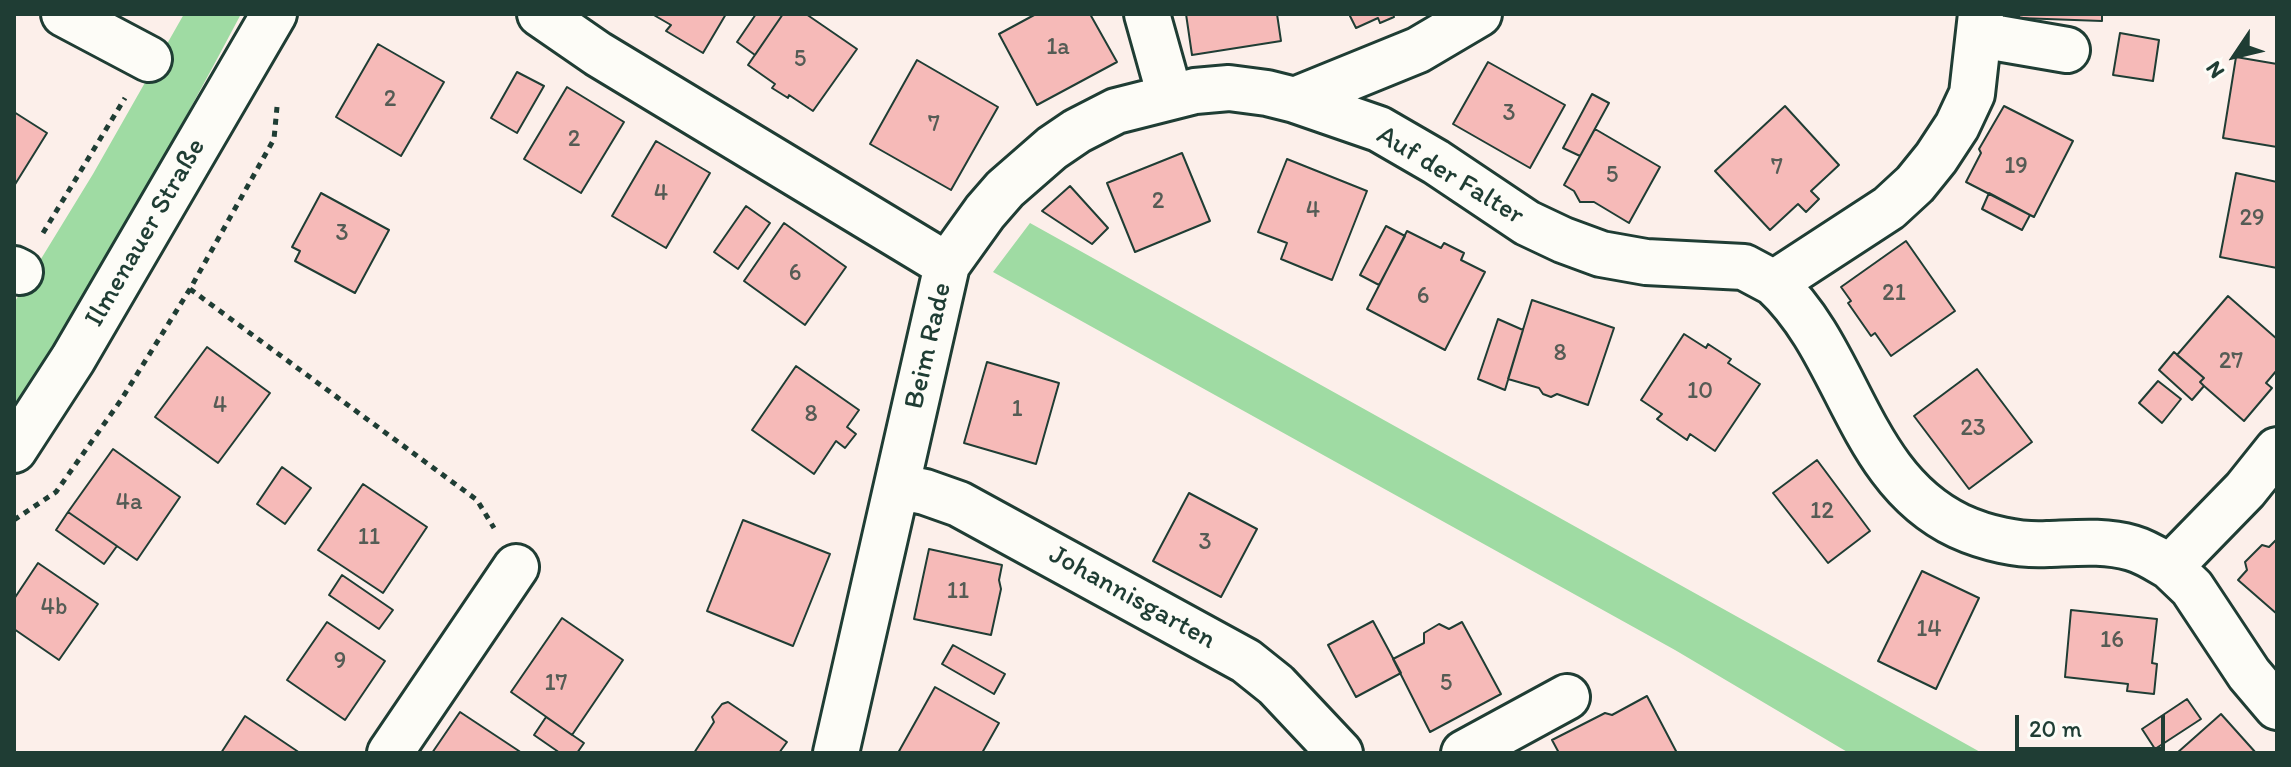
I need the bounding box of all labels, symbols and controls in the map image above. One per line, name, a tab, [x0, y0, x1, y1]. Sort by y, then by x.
north arrow	[2195, 16, 2275, 96]
house number: 1a	[1046, 34, 1070, 62]
house number: 5	[794, 46, 806, 74]
text: N	[2200, 56, 2230, 84]
house number: 2	[384, 86, 396, 114]
house number: 3	[1502, 100, 1516, 128]
house number: 7	[928, 111, 940, 139]
street label: Auf der Falter	[1370, 119, 1530, 233]
house number: 2	[568, 126, 580, 154]
street label: Ilmenauer Straße	[78, 133, 214, 333]
house number: 19	[2004, 153, 2028, 181]
house number: 7	[1771, 154, 1783, 182]
house number: 5	[1606, 162, 1618, 190]
house number: 4	[654, 180, 668, 208]
house number: 2	[1152, 188, 1164, 216]
house number: 4	[1306, 197, 1320, 225]
house number: 29	[2239, 205, 2265, 233]
house number: 3	[335, 220, 349, 248]
house number: 6	[789, 260, 801, 288]
street label: Beim Rade	[898, 280, 960, 412]
house number: 21	[1882, 280, 1906, 308]
house number: 6	[1417, 283, 1429, 311]
house number: 8	[1553, 340, 1567, 368]
house number: 27	[2219, 348, 2243, 376]
house number: 10	[1687, 378, 1713, 406]
house number: 4	[213, 392, 227, 420]
house number: 1	[1011, 396, 1023, 424]
house number: 8	[804, 401, 818, 429]
house number: 23	[1960, 415, 1986, 443]
house number: 4a	[116, 489, 142, 517]
house number: 12	[1810, 498, 1834, 526]
house number: 11	[358, 524, 380, 552]
house number: 3	[1198, 529, 1212, 557]
street label: Johannisgarten	[1043, 538, 1221, 658]
house number: 11	[947, 578, 969, 606]
house number: 4b	[41, 594, 67, 622]
house number: 14	[1916, 616, 1942, 644]
house number: 16	[2100, 627, 2124, 655]
house number: 9	[334, 648, 346, 676]
house number: 17	[544, 670, 568, 698]
house number: 5	[1440, 670, 1452, 698]
scale bar	[2019, 699, 2169, 749]
text: 20 m	[2029, 714, 2082, 743]

